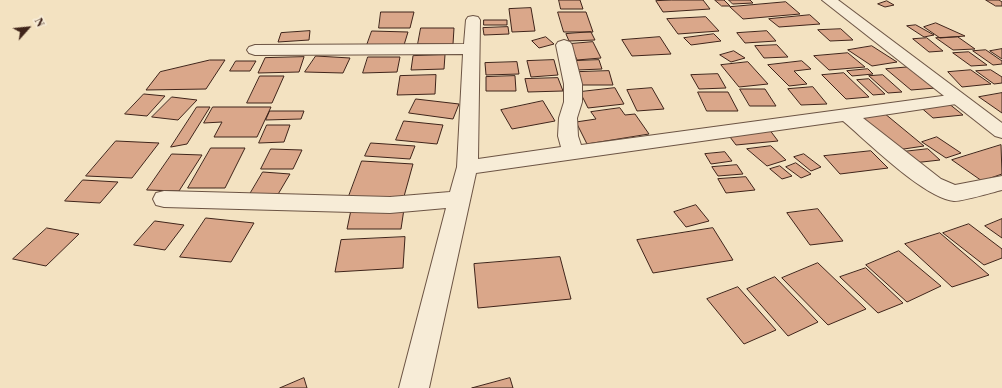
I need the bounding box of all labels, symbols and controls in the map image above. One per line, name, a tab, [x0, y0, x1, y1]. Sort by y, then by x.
north arrow	[8, 8, 48, 48]
text: N	[30, 15, 47, 30]

